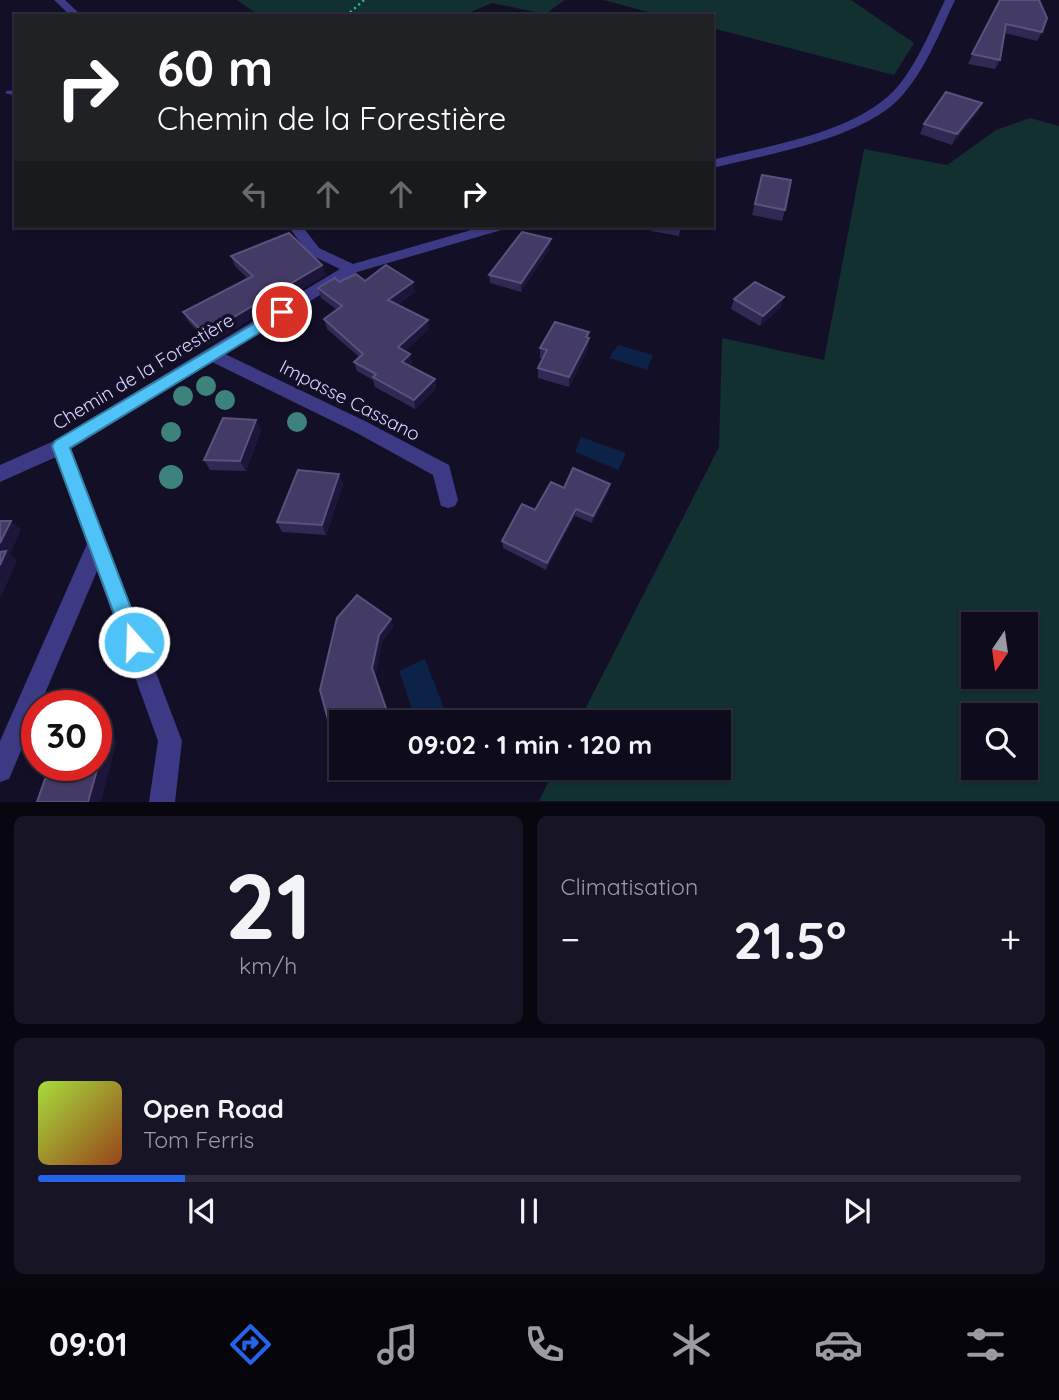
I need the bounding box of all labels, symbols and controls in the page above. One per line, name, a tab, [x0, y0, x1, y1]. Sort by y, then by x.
text: 60 m	[157, 37, 273, 98]
icon: right	[42, 42, 133, 133]
text: Chemin de la Forestière	[157, 98, 506, 138]
icon: left	[236, 175, 274, 213]
icon: ahead	[309, 175, 347, 213]
icon: ahead	[382, 175, 420, 213]
icon: right	[455, 175, 493, 213]
pin	[252, 282, 312, 342]
icon: arrive	[263, 293, 301, 331]
street label: Chemin de la Forestière	[48, 307, 238, 435]
street label: Impasse Cassano	[276, 354, 424, 446]
position arrow	[97, 605, 171, 679]
north arrow	[961, 612, 1038, 690]
map controls	[961, 612, 1038, 780]
speed limit sign: 30	[21, 690, 112, 781]
button: search	[961, 703, 1038, 780]
text: 09:02 · 1 min · 120 m	[408, 728, 652, 761]
text: 21	[225, 848, 312, 962]
text: Climatisation	[561, 872, 698, 901]
text: 21.5°	[733, 907, 846, 972]
text: −	[561, 915, 580, 963]
text: +	[1000, 915, 1021, 963]
text: km/h	[239, 951, 297, 980]
text: Open Road	[143, 1092, 284, 1125]
text: Tom Ferris	[143, 1125, 254, 1154]
icon: previous	[183, 1192, 221, 1230]
icon: pause	[510, 1192, 548, 1230]
icon: next	[838, 1192, 876, 1230]
icon: directions	[226, 1320, 275, 1369]
icon: music	[373, 1320, 422, 1369]
icon: phone	[520, 1320, 569, 1369]
icon: climate	[667, 1320, 716, 1369]
icon: car	[814, 1320, 863, 1369]
icon: filters	[961, 1320, 1010, 1369]
text: 09:01	[49, 1324, 128, 1364]

